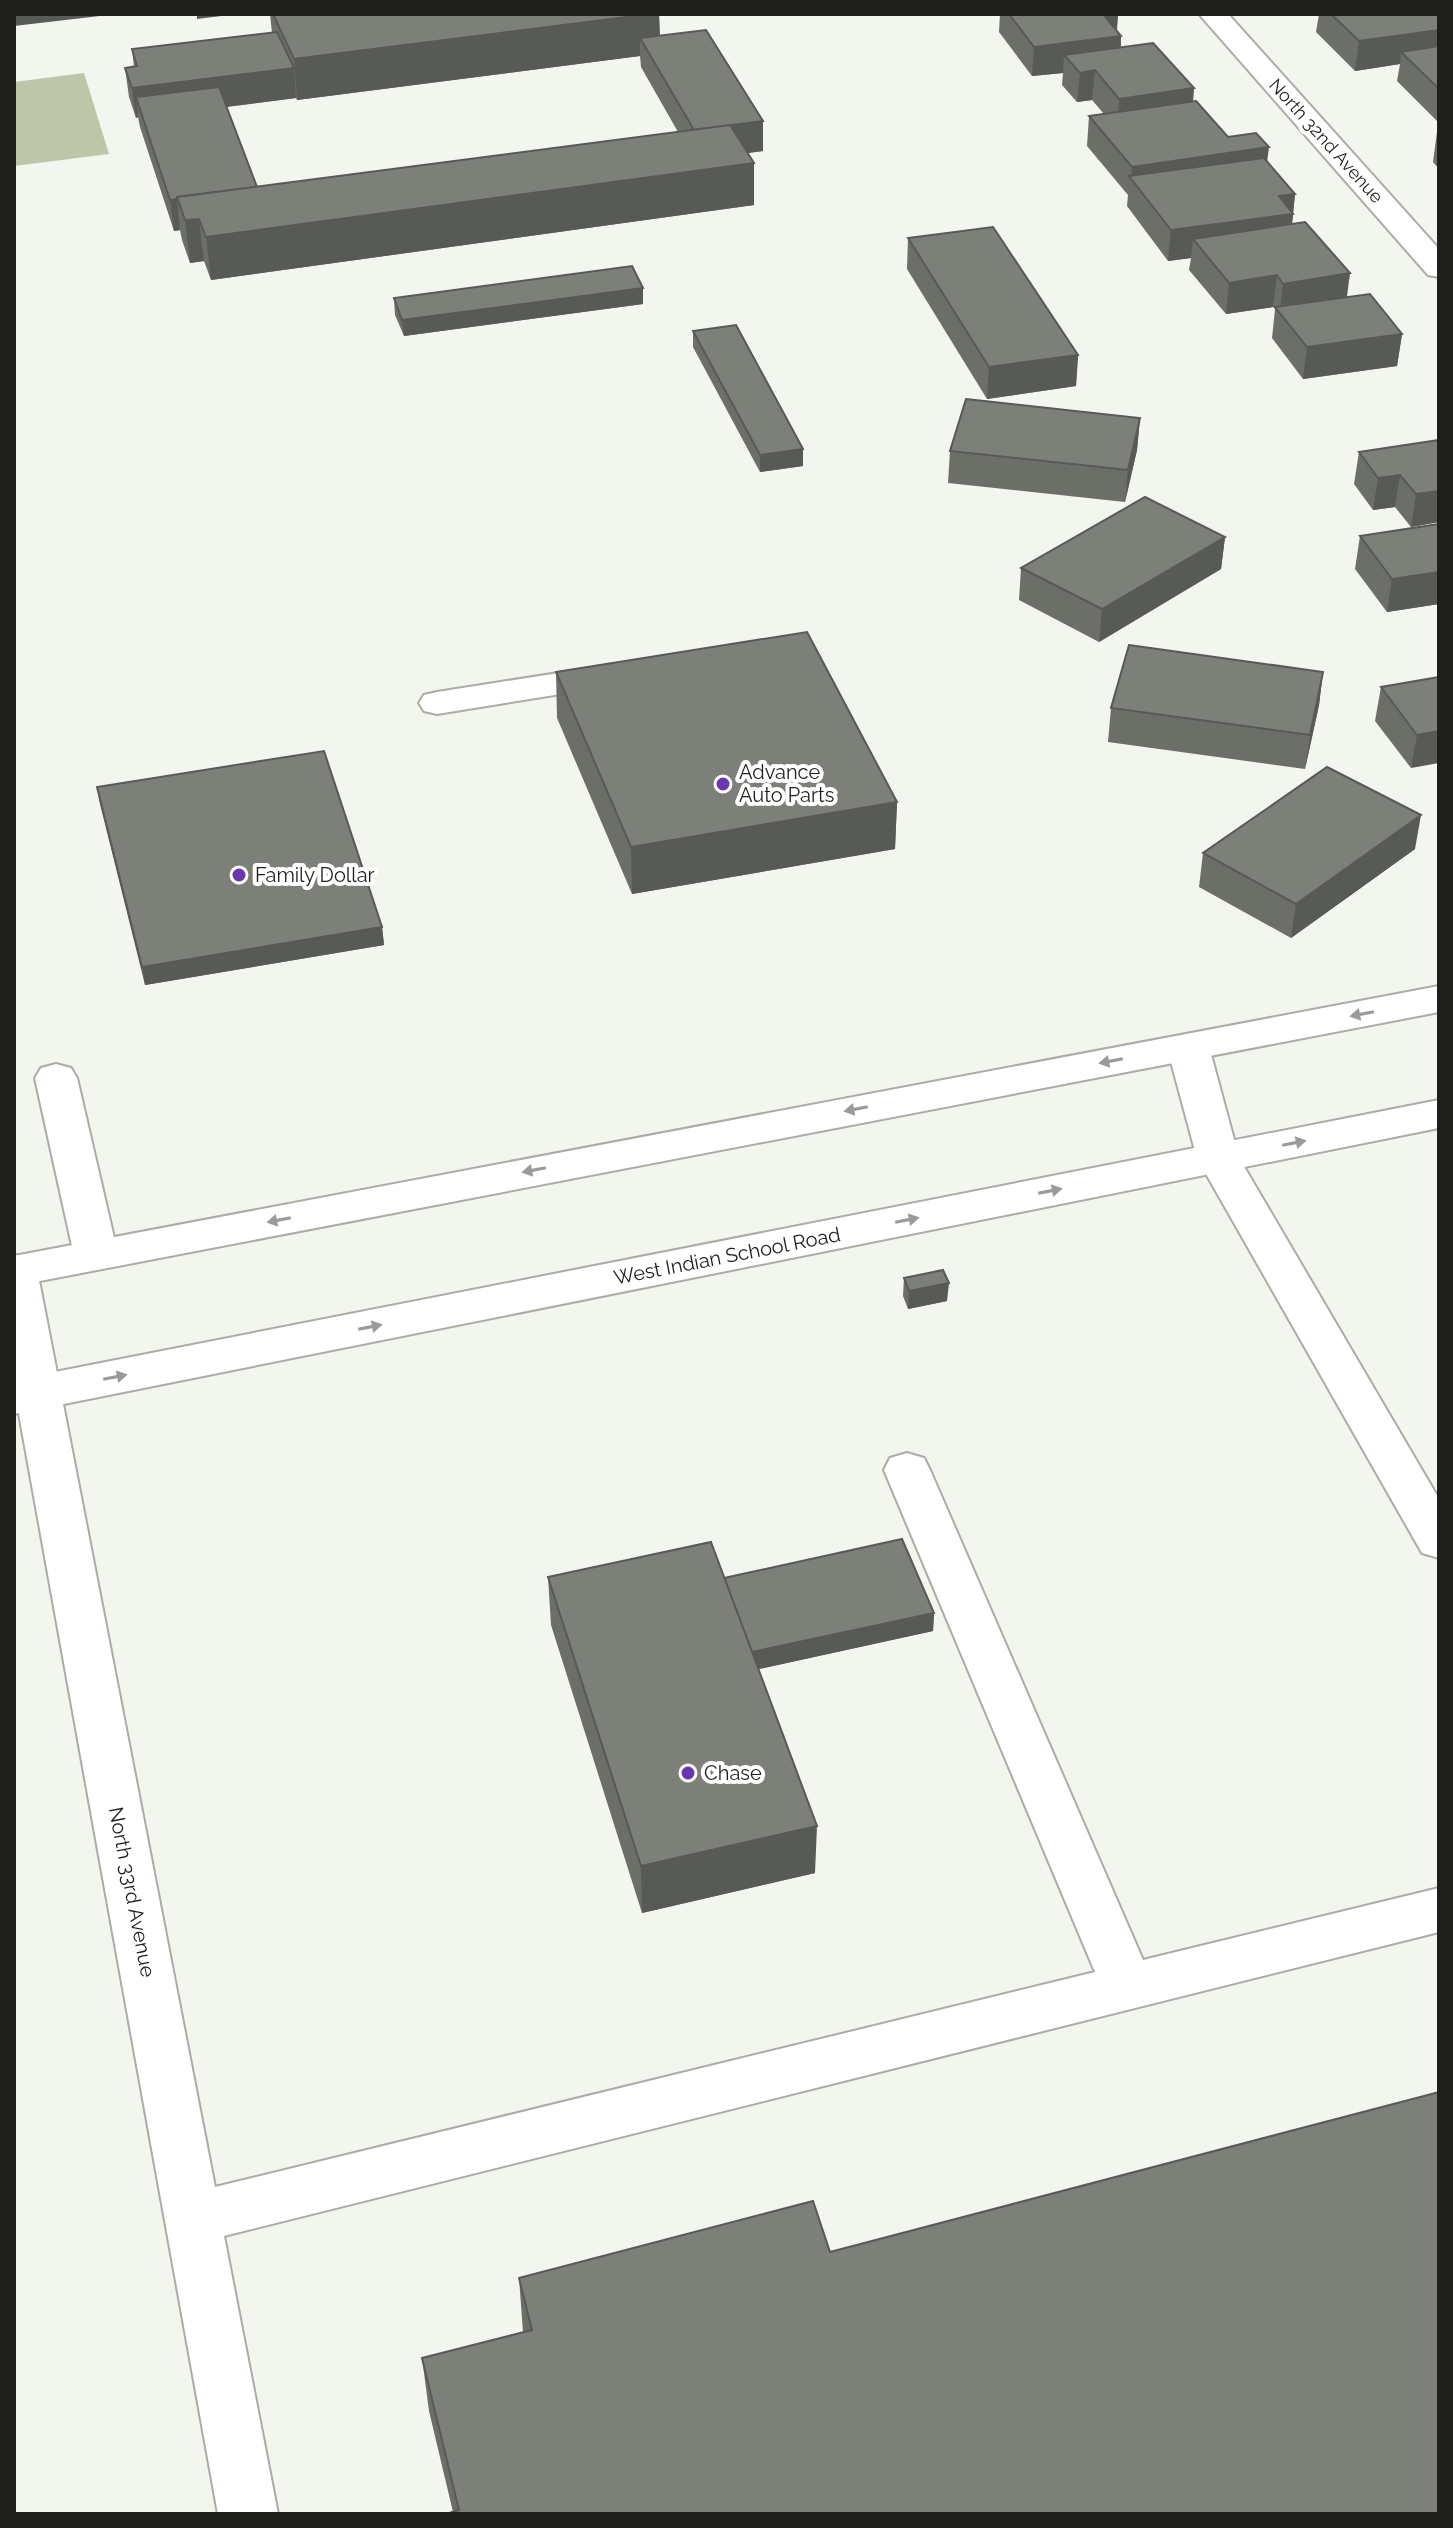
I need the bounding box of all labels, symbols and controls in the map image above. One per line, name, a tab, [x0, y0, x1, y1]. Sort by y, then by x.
street label: North 32nd Avenue	[1265, 74, 1388, 207]
place label: Advance Auto Parts	[739, 760, 834, 807]
marker: Advance Auto Parts	[714, 775, 732, 793]
place label: Family Dollar	[255, 863, 375, 887]
marker: Family Dollar	[230, 866, 248, 884]
one-way arrow	[1350, 1008, 1375, 1021]
one-way arrow	[1099, 1056, 1124, 1068]
one-way arrow	[843, 1103, 868, 1116]
one-way arrow	[1282, 1136, 1307, 1149]
one-way arrow	[521, 1164, 546, 1176]
one-way arrow	[1038, 1185, 1063, 1197]
one-way arrow	[895, 1213, 920, 1226]
one-way arrow	[266, 1214, 291, 1226]
street label: West Indian School Road	[612, 1222, 842, 1290]
one-way arrow	[358, 1320, 383, 1332]
one-way arrow	[103, 1371, 128, 1383]
place label: Chase	[704, 1761, 762, 1785]
marker: Chase	[679, 1764, 697, 1782]
street label: North 33rd Avenue	[104, 1805, 160, 1979]

